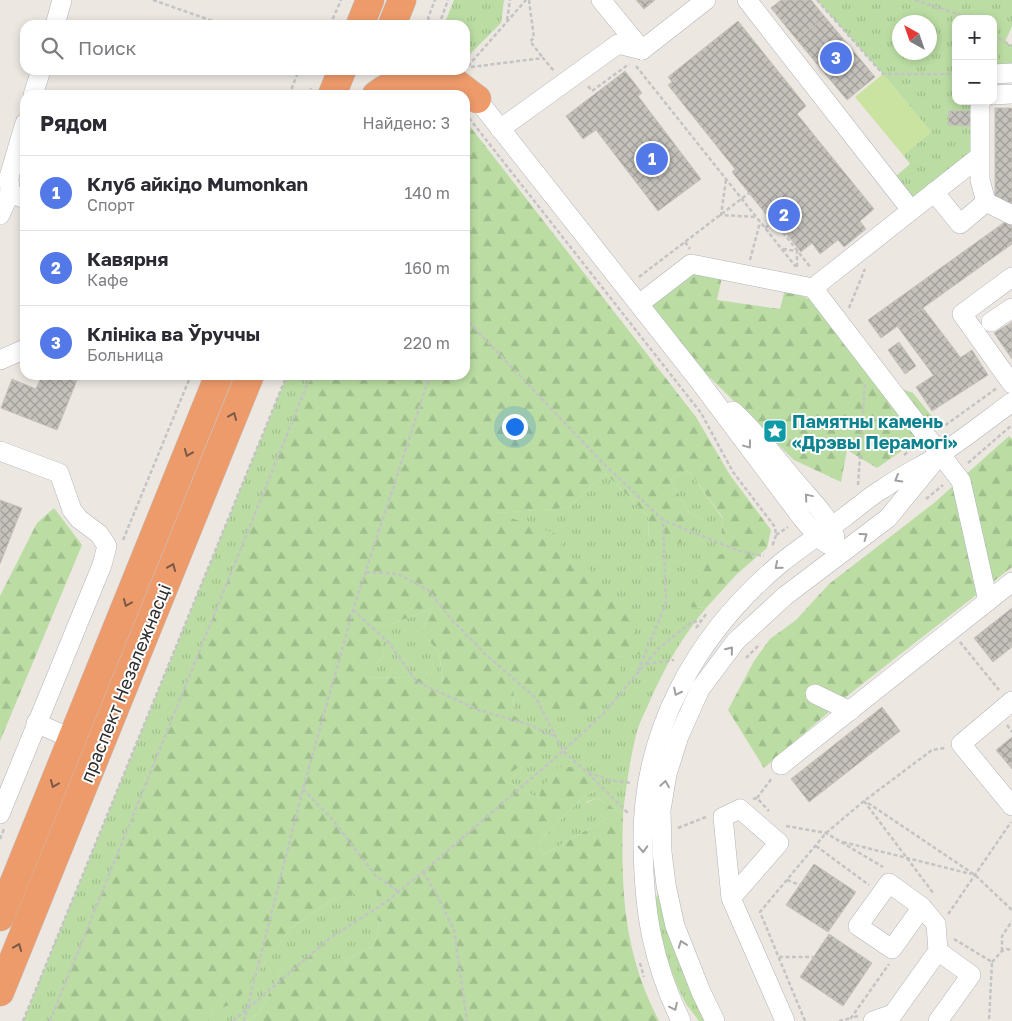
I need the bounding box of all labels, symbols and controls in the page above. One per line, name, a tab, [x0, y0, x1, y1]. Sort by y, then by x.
north arrow	[892, 15, 937, 60]
map controls	[952, 15, 997, 105]
button: +	[952, 15, 997, 60]
search box	[20, 20, 470, 75]
icon: search	[38, 34, 66, 62]
text: Поиск	[78, 36, 137, 59]
pin: 3	[820, 39, 852, 77]
button: −	[952, 60, 997, 105]
text: Рядом	[40, 110, 107, 136]
text: Найдено: 3	[363, 113, 450, 133]
pin: 1	[636, 140, 668, 178]
text: Клуб айкідо Mumonkan	[87, 172, 308, 195]
text: 1	[52, 183, 60, 203]
text: 140 m	[404, 183, 450, 203]
text: Спорт	[87, 195, 135, 215]
pin: 2	[768, 196, 800, 234]
text: Кавярня	[87, 247, 168, 270]
text: 2	[51, 258, 61, 278]
text: 160 m	[404, 258, 450, 278]
text: Кафе	[87, 270, 128, 290]
text: Клініка ва Ўруччы	[87, 322, 260, 345]
text: 3	[51, 333, 61, 353]
text: 220 m	[403, 333, 450, 353]
text: Больница	[87, 345, 163, 365]
place label: Памятны камень «Дрэвы Перамогі»	[792, 410, 958, 453]
one-way arrow	[227, 412, 238, 421]
your location	[502, 414, 528, 440]
place icon: Памятны камень «Дрэвы Перамогі»	[762, 418, 788, 444]
one-way arrow	[742, 439, 751, 449]
one-way arrow	[184, 448, 194, 457]
one-way arrow	[894, 473, 903, 483]
one-way arrow	[805, 493, 814, 502]
one-way arrow	[858, 533, 868, 542]
one-way arrow	[775, 560, 784, 569]
one-way arrow	[166, 563, 177, 572]
street label: праспект Незалежнасці	[75, 580, 175, 786]
one-way arrow	[123, 599, 133, 607]
one-way arrow	[724, 646, 733, 655]
one-way arrow	[673, 686, 683, 695]
one-way arrow	[50, 779, 61, 788]
one-way arrow	[660, 780, 670, 789]
one-way arrow	[637, 845, 648, 853]
one-way arrow	[678, 940, 688, 949]
one-way arrow	[13, 943, 23, 951]
one-way arrow	[668, 1001, 678, 1010]

